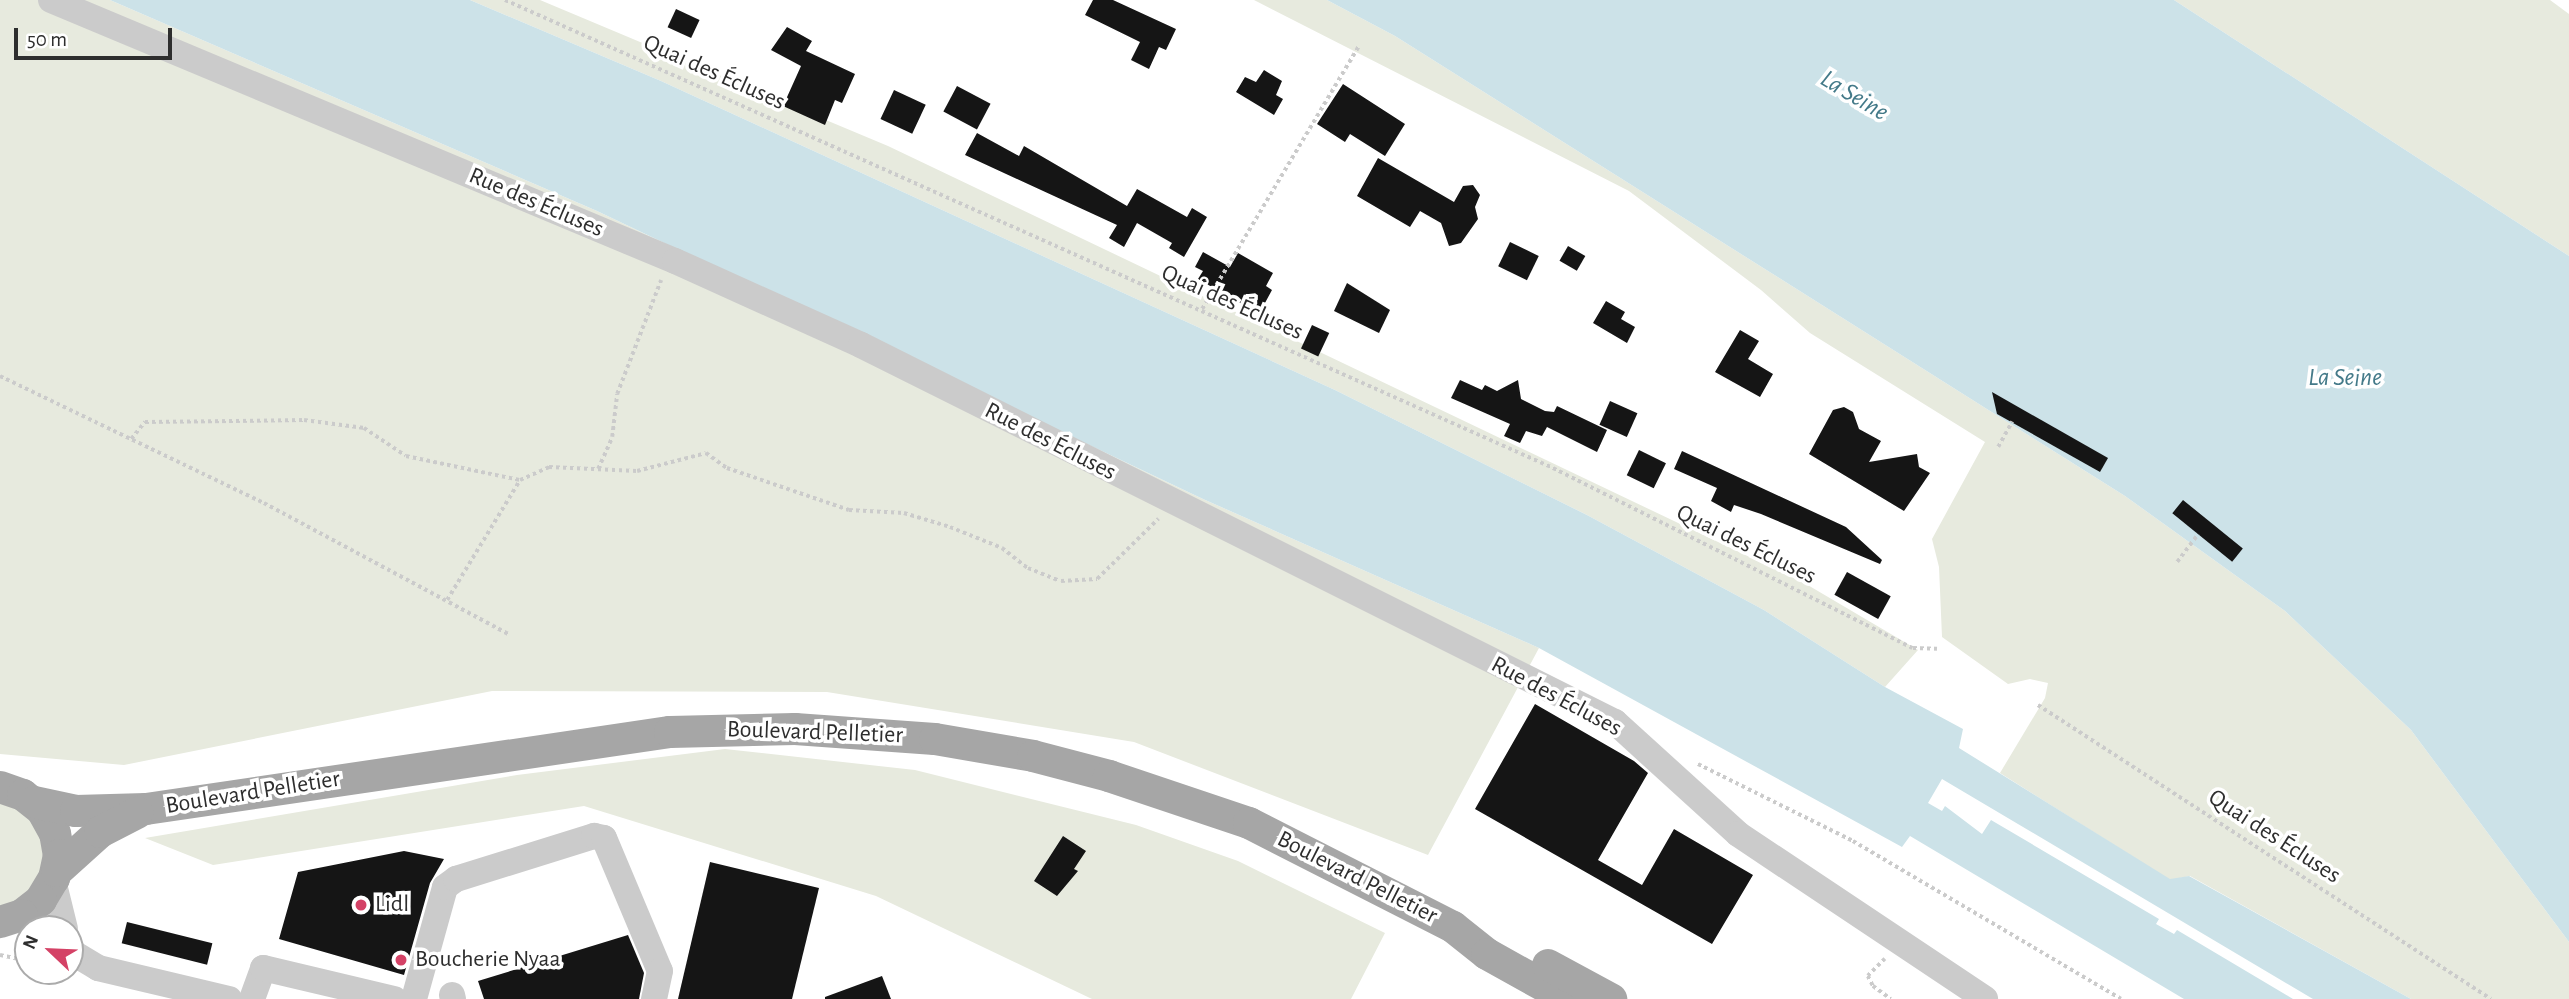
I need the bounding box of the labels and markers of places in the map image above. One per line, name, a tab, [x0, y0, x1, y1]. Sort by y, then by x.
place label: Lidl	[375, 891, 409, 919]
marker: Lidl	[353, 897, 369, 913]
place label: Boucherie Nyaa	[415, 946, 561, 974]
marker: Boucherie Nyaa	[393, 952, 409, 968]

